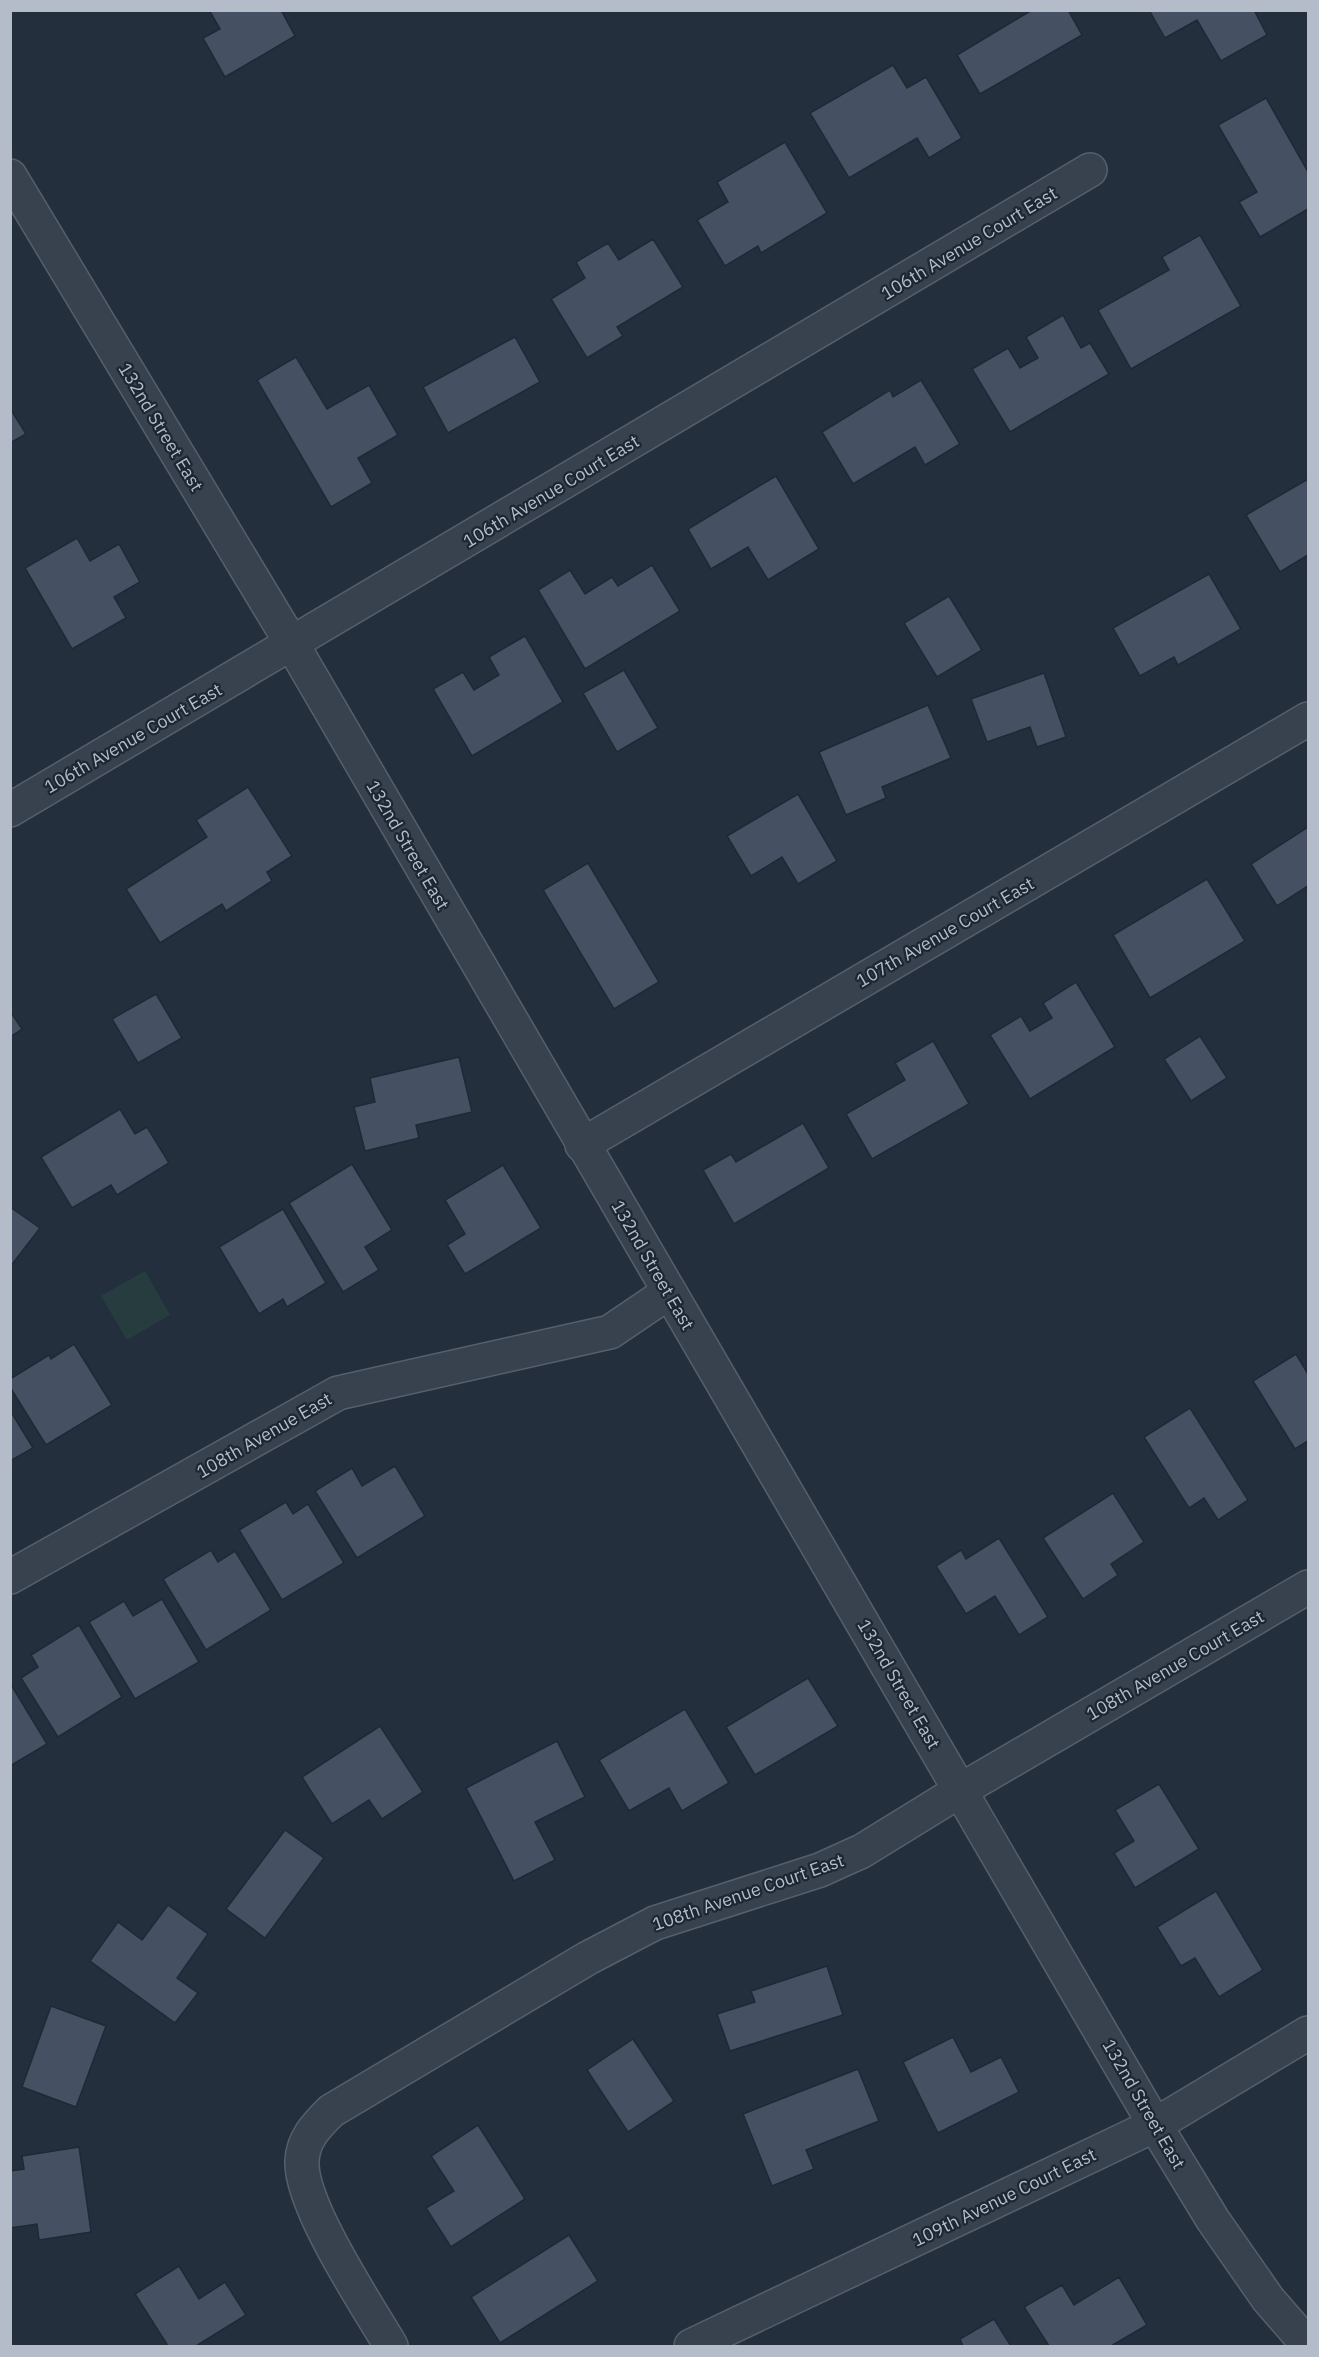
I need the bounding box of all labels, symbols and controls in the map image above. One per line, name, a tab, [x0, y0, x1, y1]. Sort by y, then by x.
street label: 106th Avenue Court East	[877, 181, 1061, 305]
street label: 132nd Street East	[114, 359, 208, 495]
street label: 106th Avenue Court East	[459, 429, 643, 553]
street label: 106th Avenue Court East	[40, 678, 226, 798]
street label: 132nd Street East	[362, 776, 454, 914]
street label: 107th Avenue Court East	[852, 872, 1038, 992]
street label: 132nd Street East	[607, 1196, 699, 1334]
street label: 108th Avenue East	[192, 1387, 336, 1483]
street label: 108th Avenue Court East	[1082, 1605, 1268, 1725]
street label: 132nd Street East	[853, 1615, 945, 1753]
street label: 108th Avenue Court East	[649, 1848, 847, 1936]
street label: 132nd Street East	[1098, 2035, 1190, 2173]
street label: 109th Avenue Court East	[908, 2143, 1100, 2251]

